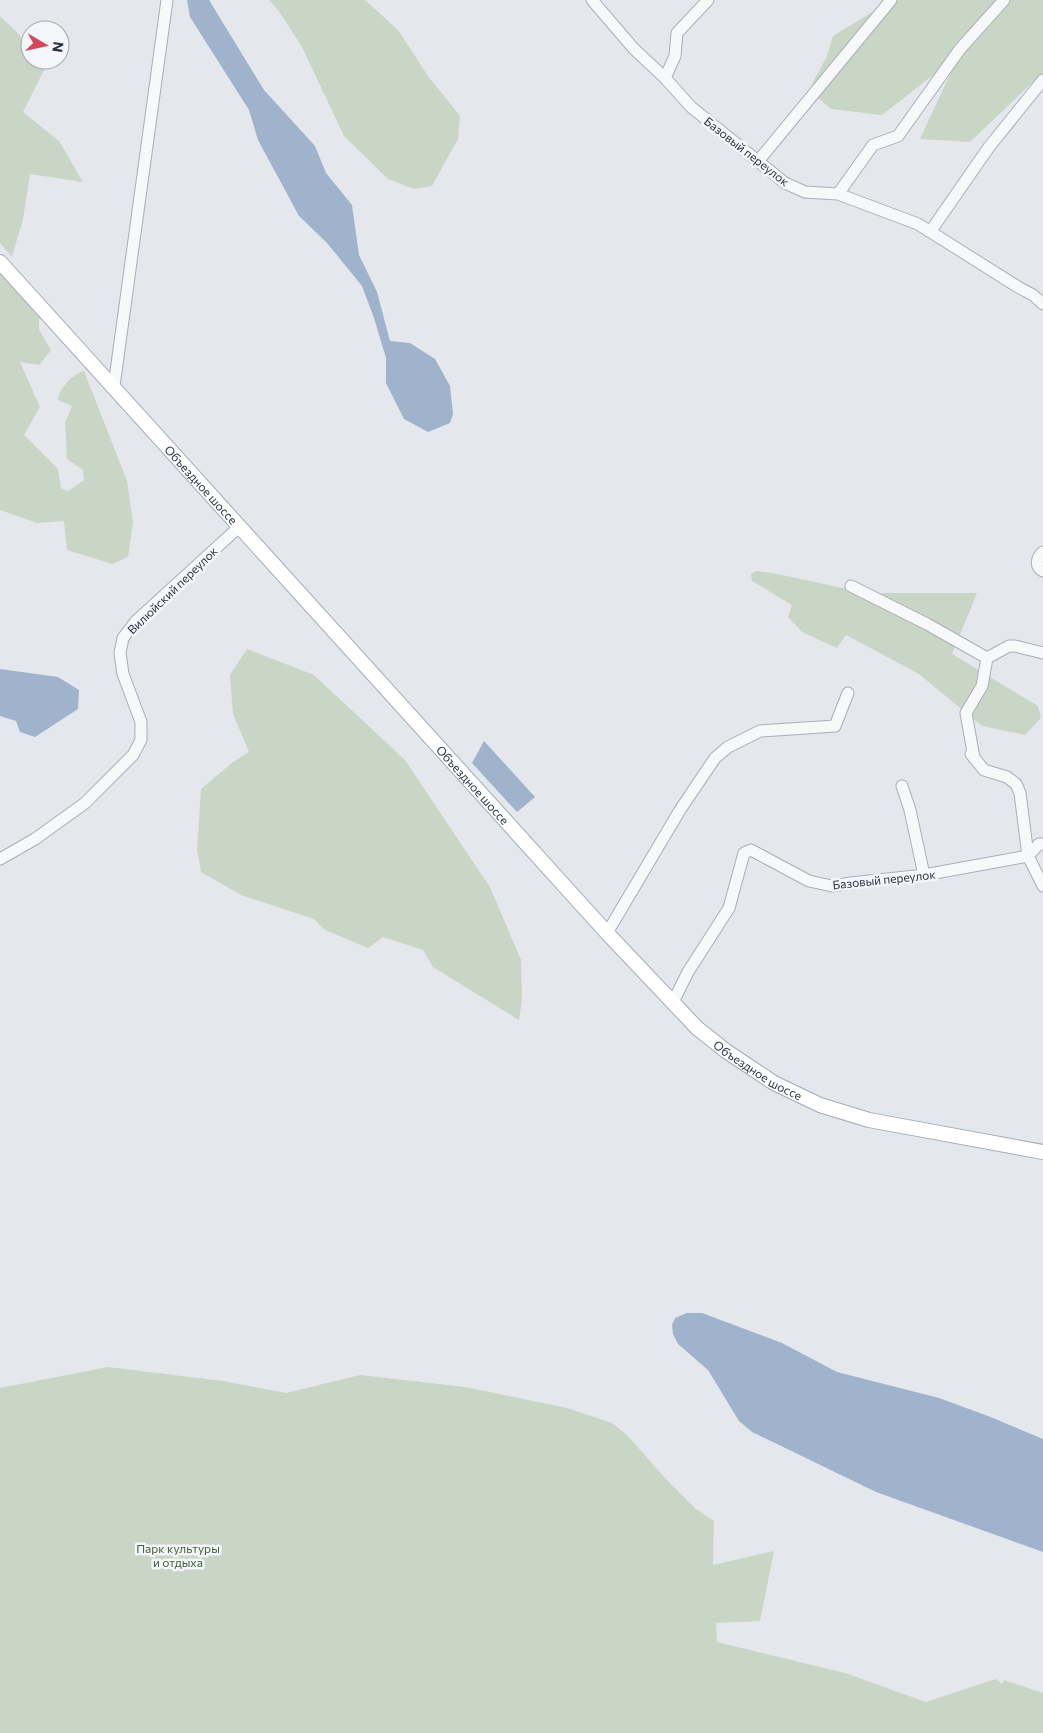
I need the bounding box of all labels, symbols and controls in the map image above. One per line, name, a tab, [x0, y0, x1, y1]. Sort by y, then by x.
north arrow	[20, 20, 70, 70]
text: N	[49, 41, 68, 54]
street label: Базовый переулок	[702, 114, 793, 189]
street label: Объездное шоссе	[162, 442, 241, 527]
street label: Вилюйский переулок	[124, 543, 220, 637]
street label: Объездное шоссе	[434, 742, 512, 827]
street label: Базовый переулок	[832, 867, 937, 891]
street label: Объездное шоссе	[711, 1037, 804, 1102]
park label: Парк культуры и отдыха	[136, 1541, 220, 1569]

